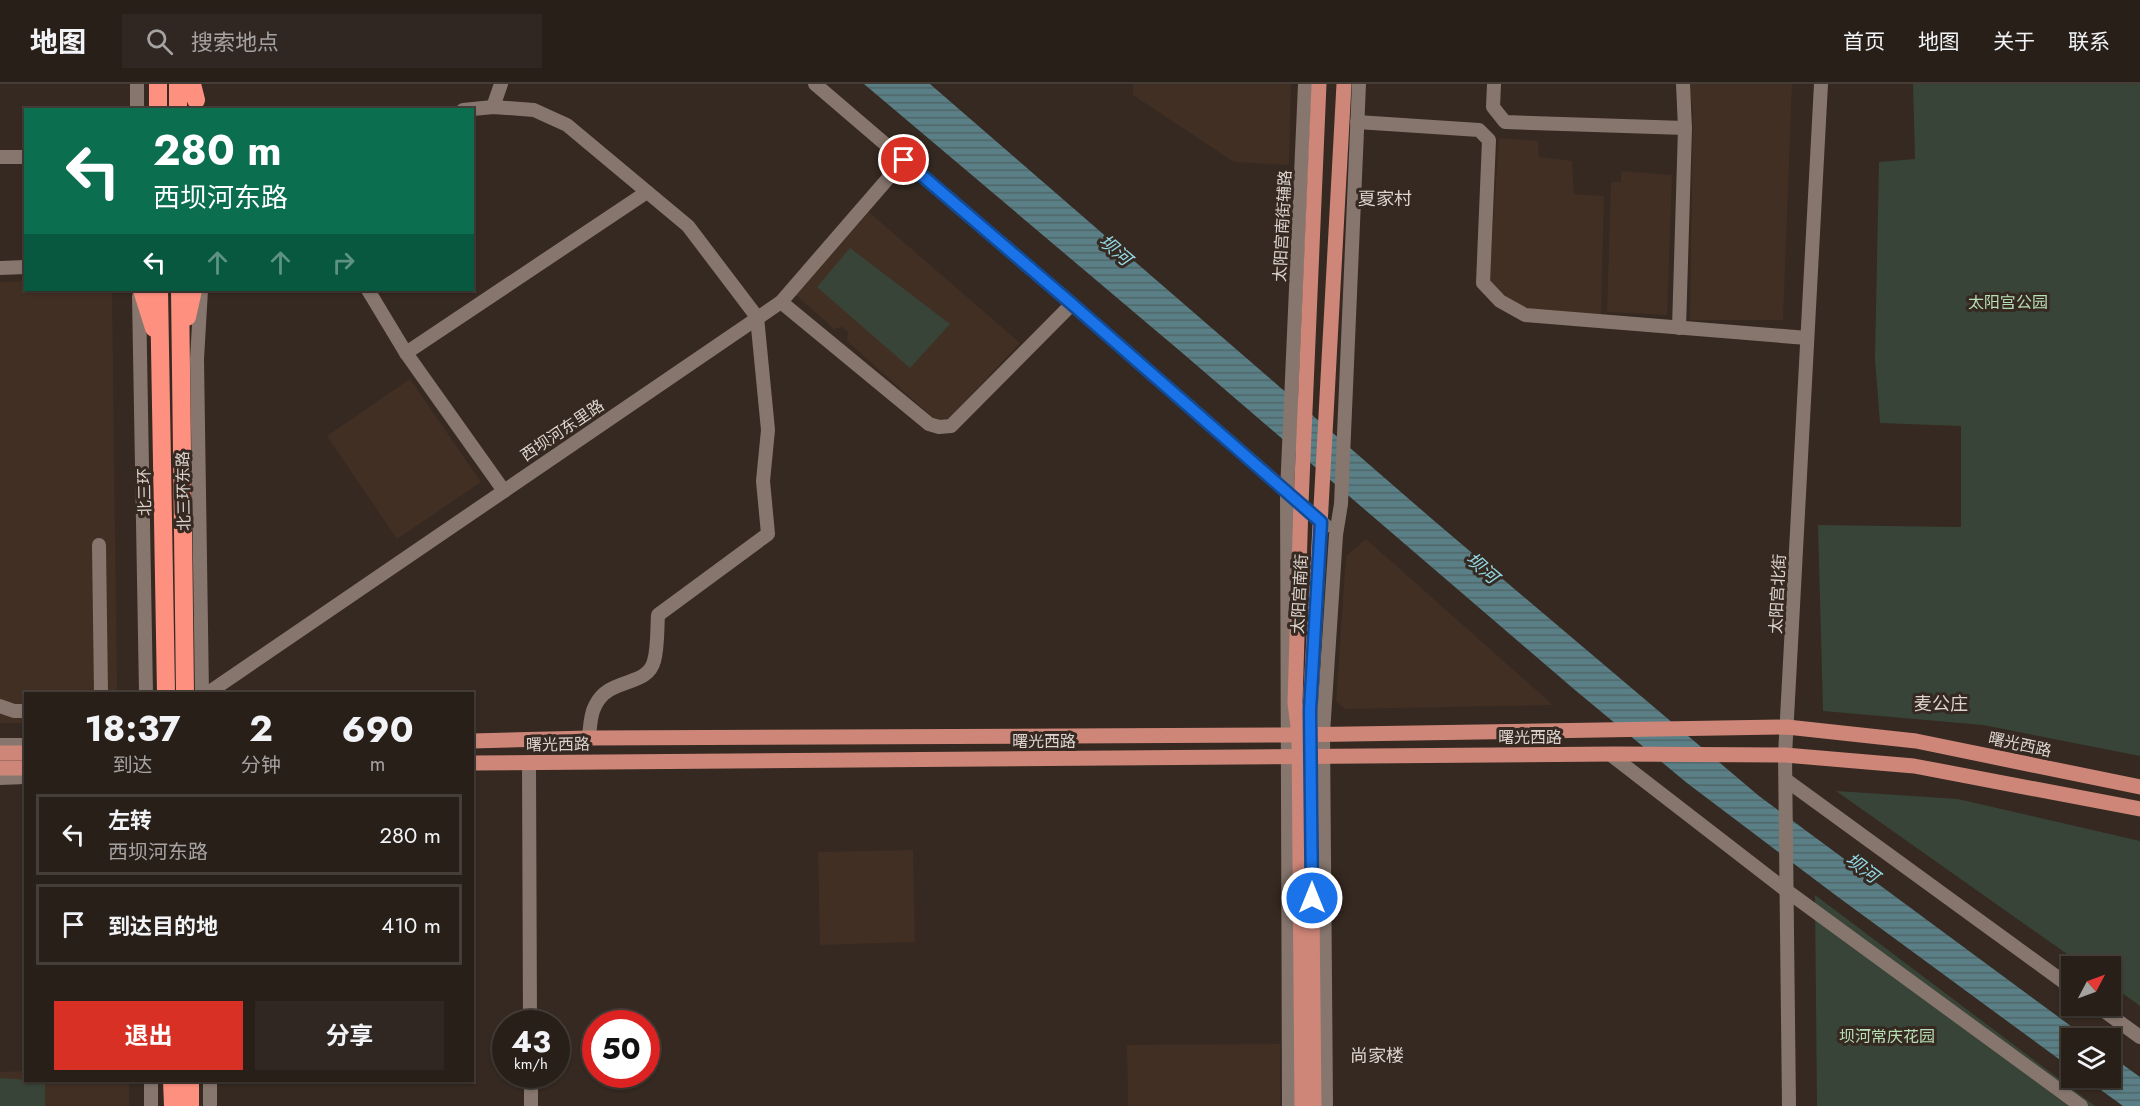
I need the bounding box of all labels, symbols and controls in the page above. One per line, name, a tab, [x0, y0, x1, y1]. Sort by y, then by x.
search box	[122, 14, 542, 68]
text: 地图	[30, 22, 86, 63]
icon: search	[143, 25, 176, 58]
text: 搜索地点	[191, 26, 279, 58]
text: 首页	[1843, 27, 1885, 57]
text: 地图	[1918, 27, 1960, 57]
text: 关于	[1993, 27, 2035, 57]
text: 联系	[2068, 27, 2110, 57]
text: 280 m	[153, 120, 282, 181]
icon: left	[54, 132, 132, 210]
pin	[878, 134, 929, 185]
icon: arrive	[887, 143, 920, 176]
street label: 太阳宫南街辅路	[1268, 169, 1297, 283]
text: 西坝河东路	[153, 178, 288, 217]
district label: 夏家村	[1358, 186, 1412, 212]
water label: 坝河	[1093, 228, 1139, 274]
icon: left	[138, 246, 171, 279]
icon: ahead	[201, 246, 234, 279]
icon: ahead	[264, 246, 297, 279]
icon: right	[327, 246, 360, 279]
park label: 太阳宫公园	[1968, 291, 2048, 314]
street label: 西坝河东里路	[516, 394, 609, 467]
street label: 北三环东路	[171, 451, 196, 531]
street label: 北三环	[133, 468, 156, 516]
water label: 坝河	[1460, 546, 1506, 592]
street label: 太阳宫南街	[1286, 553, 1313, 635]
street label: 太阳宫北街	[1764, 553, 1791, 635]
district label: 麦公庄	[1914, 691, 1968, 717]
text: 18:37	[84, 702, 181, 754]
text: 2	[249, 702, 273, 754]
text: 690	[341, 703, 413, 755]
street label: 曙光西路	[1498, 726, 1562, 749]
street label: 曙光西路	[1986, 727, 2054, 762]
street label: 曙光西路	[1012, 730, 1076, 753]
street label: 曙光西路	[526, 732, 590, 757]
text: m	[370, 750, 385, 779]
text: 到达	[112, 751, 152, 780]
text: 分钟	[241, 751, 281, 780]
text: 左转	[108, 804, 152, 836]
icon: left	[57, 818, 90, 851]
text: 280 m	[380, 819, 441, 851]
text: 西坝河东路	[108, 838, 208, 867]
water label: 坝河	[1840, 847, 1887, 891]
position arrow	[1280, 866, 1344, 930]
icon: arrive	[57, 908, 90, 941]
text: 410 m	[381, 909, 441, 941]
text: 到达目的地	[108, 910, 218, 942]
north arrow	[2061, 956, 2121, 1016]
map controls	[2061, 956, 2121, 1088]
button: 退出	[54, 1001, 243, 1070]
button: 分享	[255, 1001, 444, 1070]
speed limit sign: 50	[582, 1010, 660, 1088]
text: 43	[511, 1020, 551, 1063]
park label: 坝河常庆花园	[1839, 1025, 1935, 1048]
button: layers	[2061, 1028, 2121, 1088]
district label: 尚家楼	[1350, 1043, 1404, 1069]
text: km/h	[514, 1053, 548, 1075]

